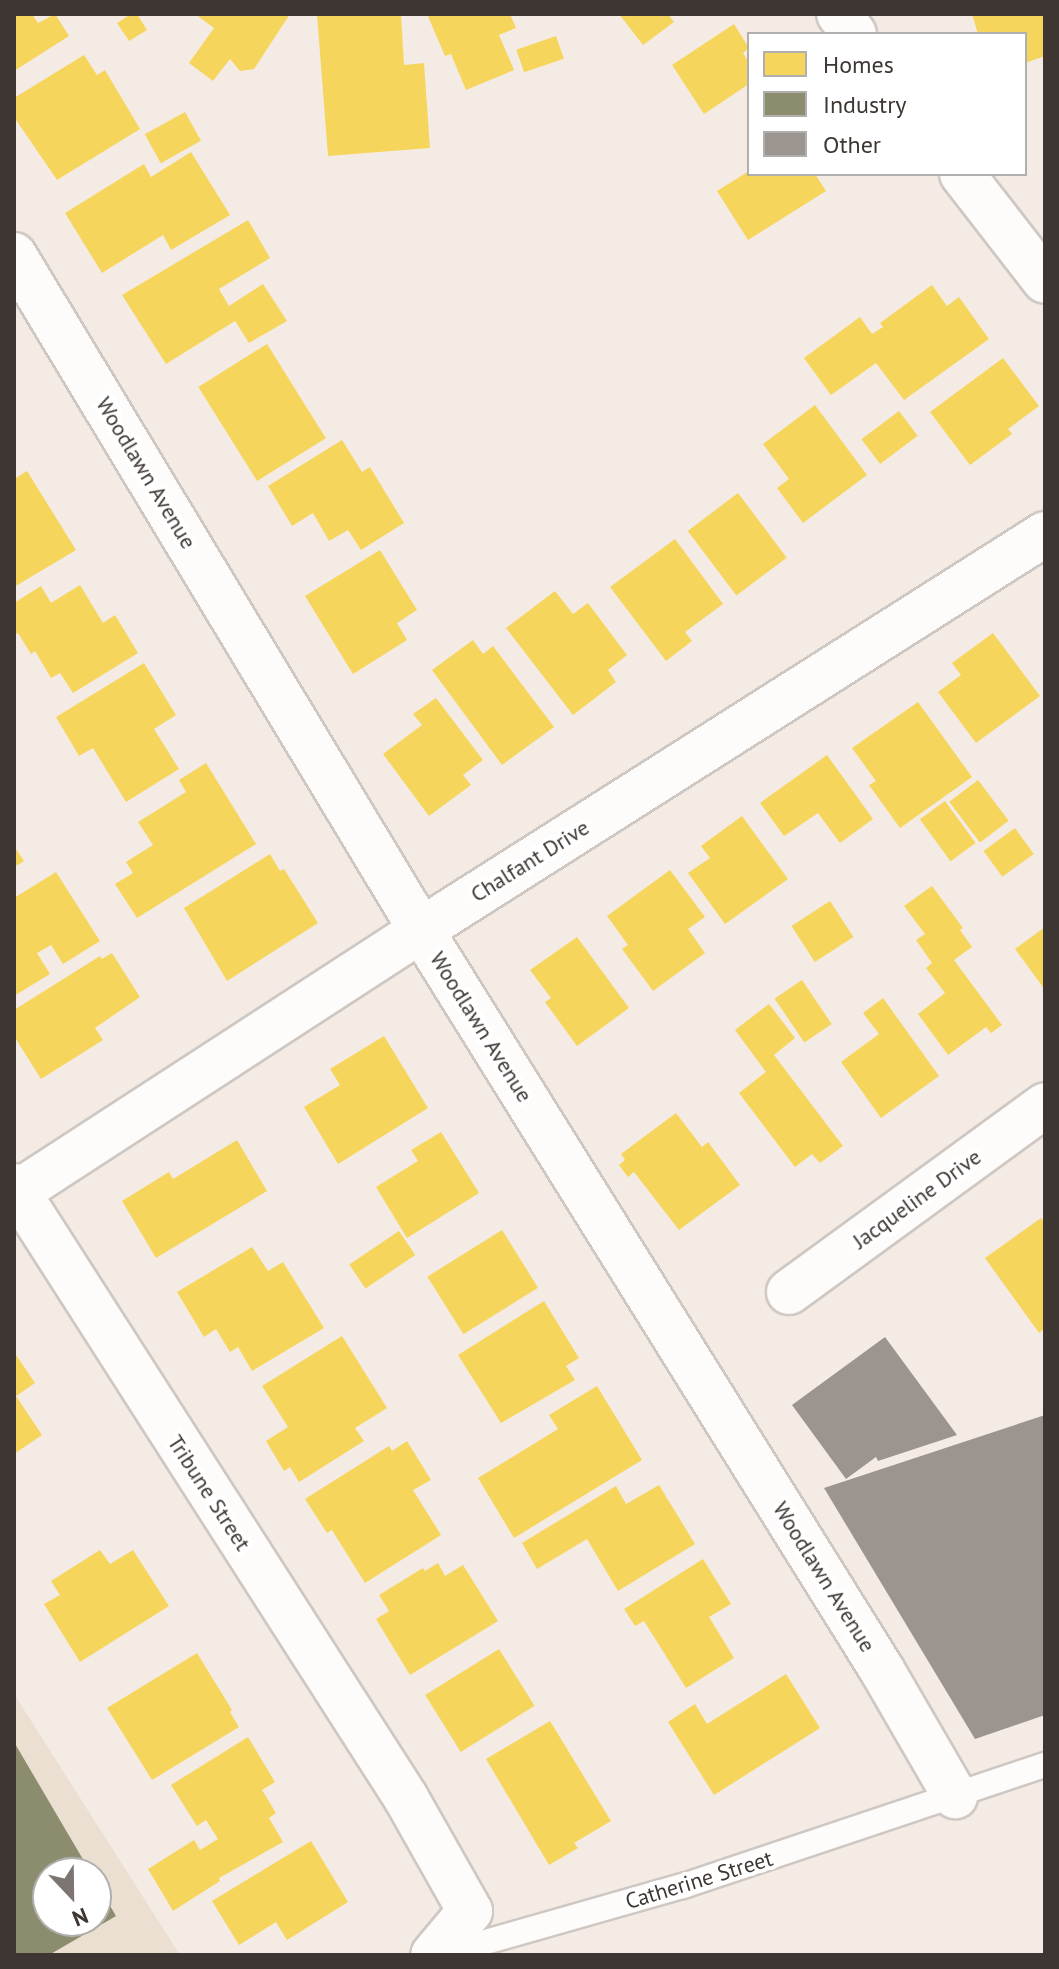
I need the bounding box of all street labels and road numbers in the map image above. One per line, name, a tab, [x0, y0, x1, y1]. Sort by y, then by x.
street label: Woodlawn Avenue	[90, 392, 202, 554]
street label: Chalfant Drive	[466, 814, 594, 908]
street label: Woodlawn Avenue	[424, 947, 538, 1107]
street label: Jacqueline Drive	[848, 1144, 986, 1254]
street label: Tribune Street	[162, 1430, 256, 1556]
street label: Woodlawn Avenue	[767, 1497, 881, 1657]
street label: Catherine Street	[622, 1845, 776, 1915]

